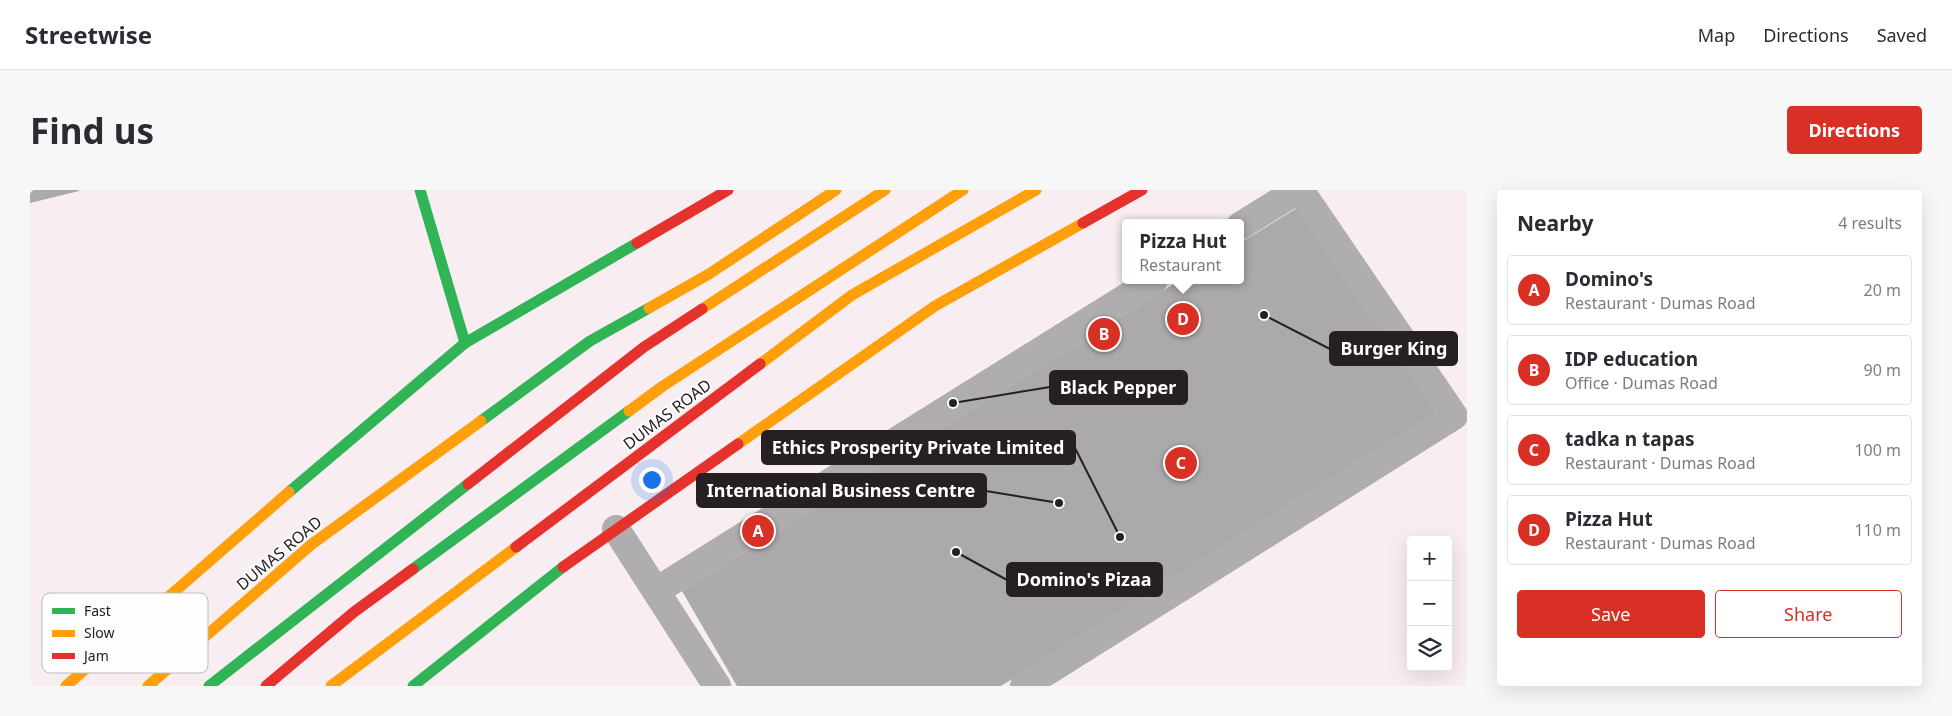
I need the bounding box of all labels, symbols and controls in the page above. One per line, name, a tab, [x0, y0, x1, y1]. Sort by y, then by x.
text: Streetwise	[25, 18, 152, 51]
text: Map	[1698, 23, 1735, 47]
text: Directions	[1763, 23, 1849, 47]
text: Saved	[1877, 23, 1927, 47]
button: Directions	[1787, 106, 1922, 154]
text: Find us	[30, 107, 154, 154]
text: Nearby	[1517, 209, 1593, 237]
text: 4 results	[1838, 212, 1902, 234]
popup	[1122, 219, 1244, 284]
text: Pizza Hut	[1139, 228, 1227, 254]
text: Restaurant	[1139, 254, 1221, 276]
text: Domino's	[1565, 266, 1653, 292]
text: A	[1528, 279, 1540, 301]
text: 20 m	[1864, 279, 1901, 301]
text: Restaurant · Dumas Road	[1565, 292, 1756, 314]
pin: D	[1167, 300, 1199, 338]
pin: B	[1088, 315, 1120, 353]
callout: Burger King	[1330, 332, 1457, 365]
text: Burger King	[1341, 336, 1447, 360]
text: IDP education	[1565, 346, 1698, 372]
text: B	[1529, 359, 1539, 381]
text: 90 m	[1864, 359, 1901, 381]
callout: Black Pepper	[1050, 371, 1187, 404]
text: Office · Dumas Road	[1565, 372, 1718, 394]
street label: DUMAS ROAD	[618, 374, 716, 454]
text: Black Pepper	[1060, 375, 1176, 399]
text: tadka n tapas	[1565, 426, 1695, 452]
callout: Ethics Prosperity Private Limited	[762, 431, 1075, 464]
text: Ethics Prosperity Private Limited	[772, 435, 1064, 459]
text: C	[1529, 439, 1539, 461]
text: 100 m	[1854, 439, 1901, 461]
pin: C	[1165, 444, 1197, 482]
text: Restaurant · Dumas Road	[1565, 452, 1756, 474]
your location	[639, 467, 665, 493]
callout: International Business Centre	[697, 474, 986, 507]
text: International Business Centre	[707, 478, 975, 502]
text: Pizza Hut	[1565, 506, 1653, 532]
street label: DUMAS ROAD	[232, 511, 326, 595]
pin: A	[742, 512, 774, 550]
text: D	[1528, 519, 1540, 541]
text: 110 m	[1854, 519, 1901, 541]
text: Restaurant · Dumas Road	[1565, 532, 1756, 554]
map controls	[1407, 536, 1452, 671]
button: +	[1407, 536, 1452, 581]
callout: Domino's Pizaa	[1007, 563, 1162, 596]
text: Domino's Pizaa	[1016, 567, 1152, 591]
button: −	[1407, 581, 1452, 626]
button: Save	[1517, 590, 1705, 638]
button: Share	[1715, 590, 1902, 638]
legend	[42, 593, 208, 673]
text: Fast	[84, 601, 111, 620]
text: Slow	[84, 623, 115, 642]
button: layers	[1407, 626, 1452, 671]
text: Jam	[82, 646, 109, 665]

